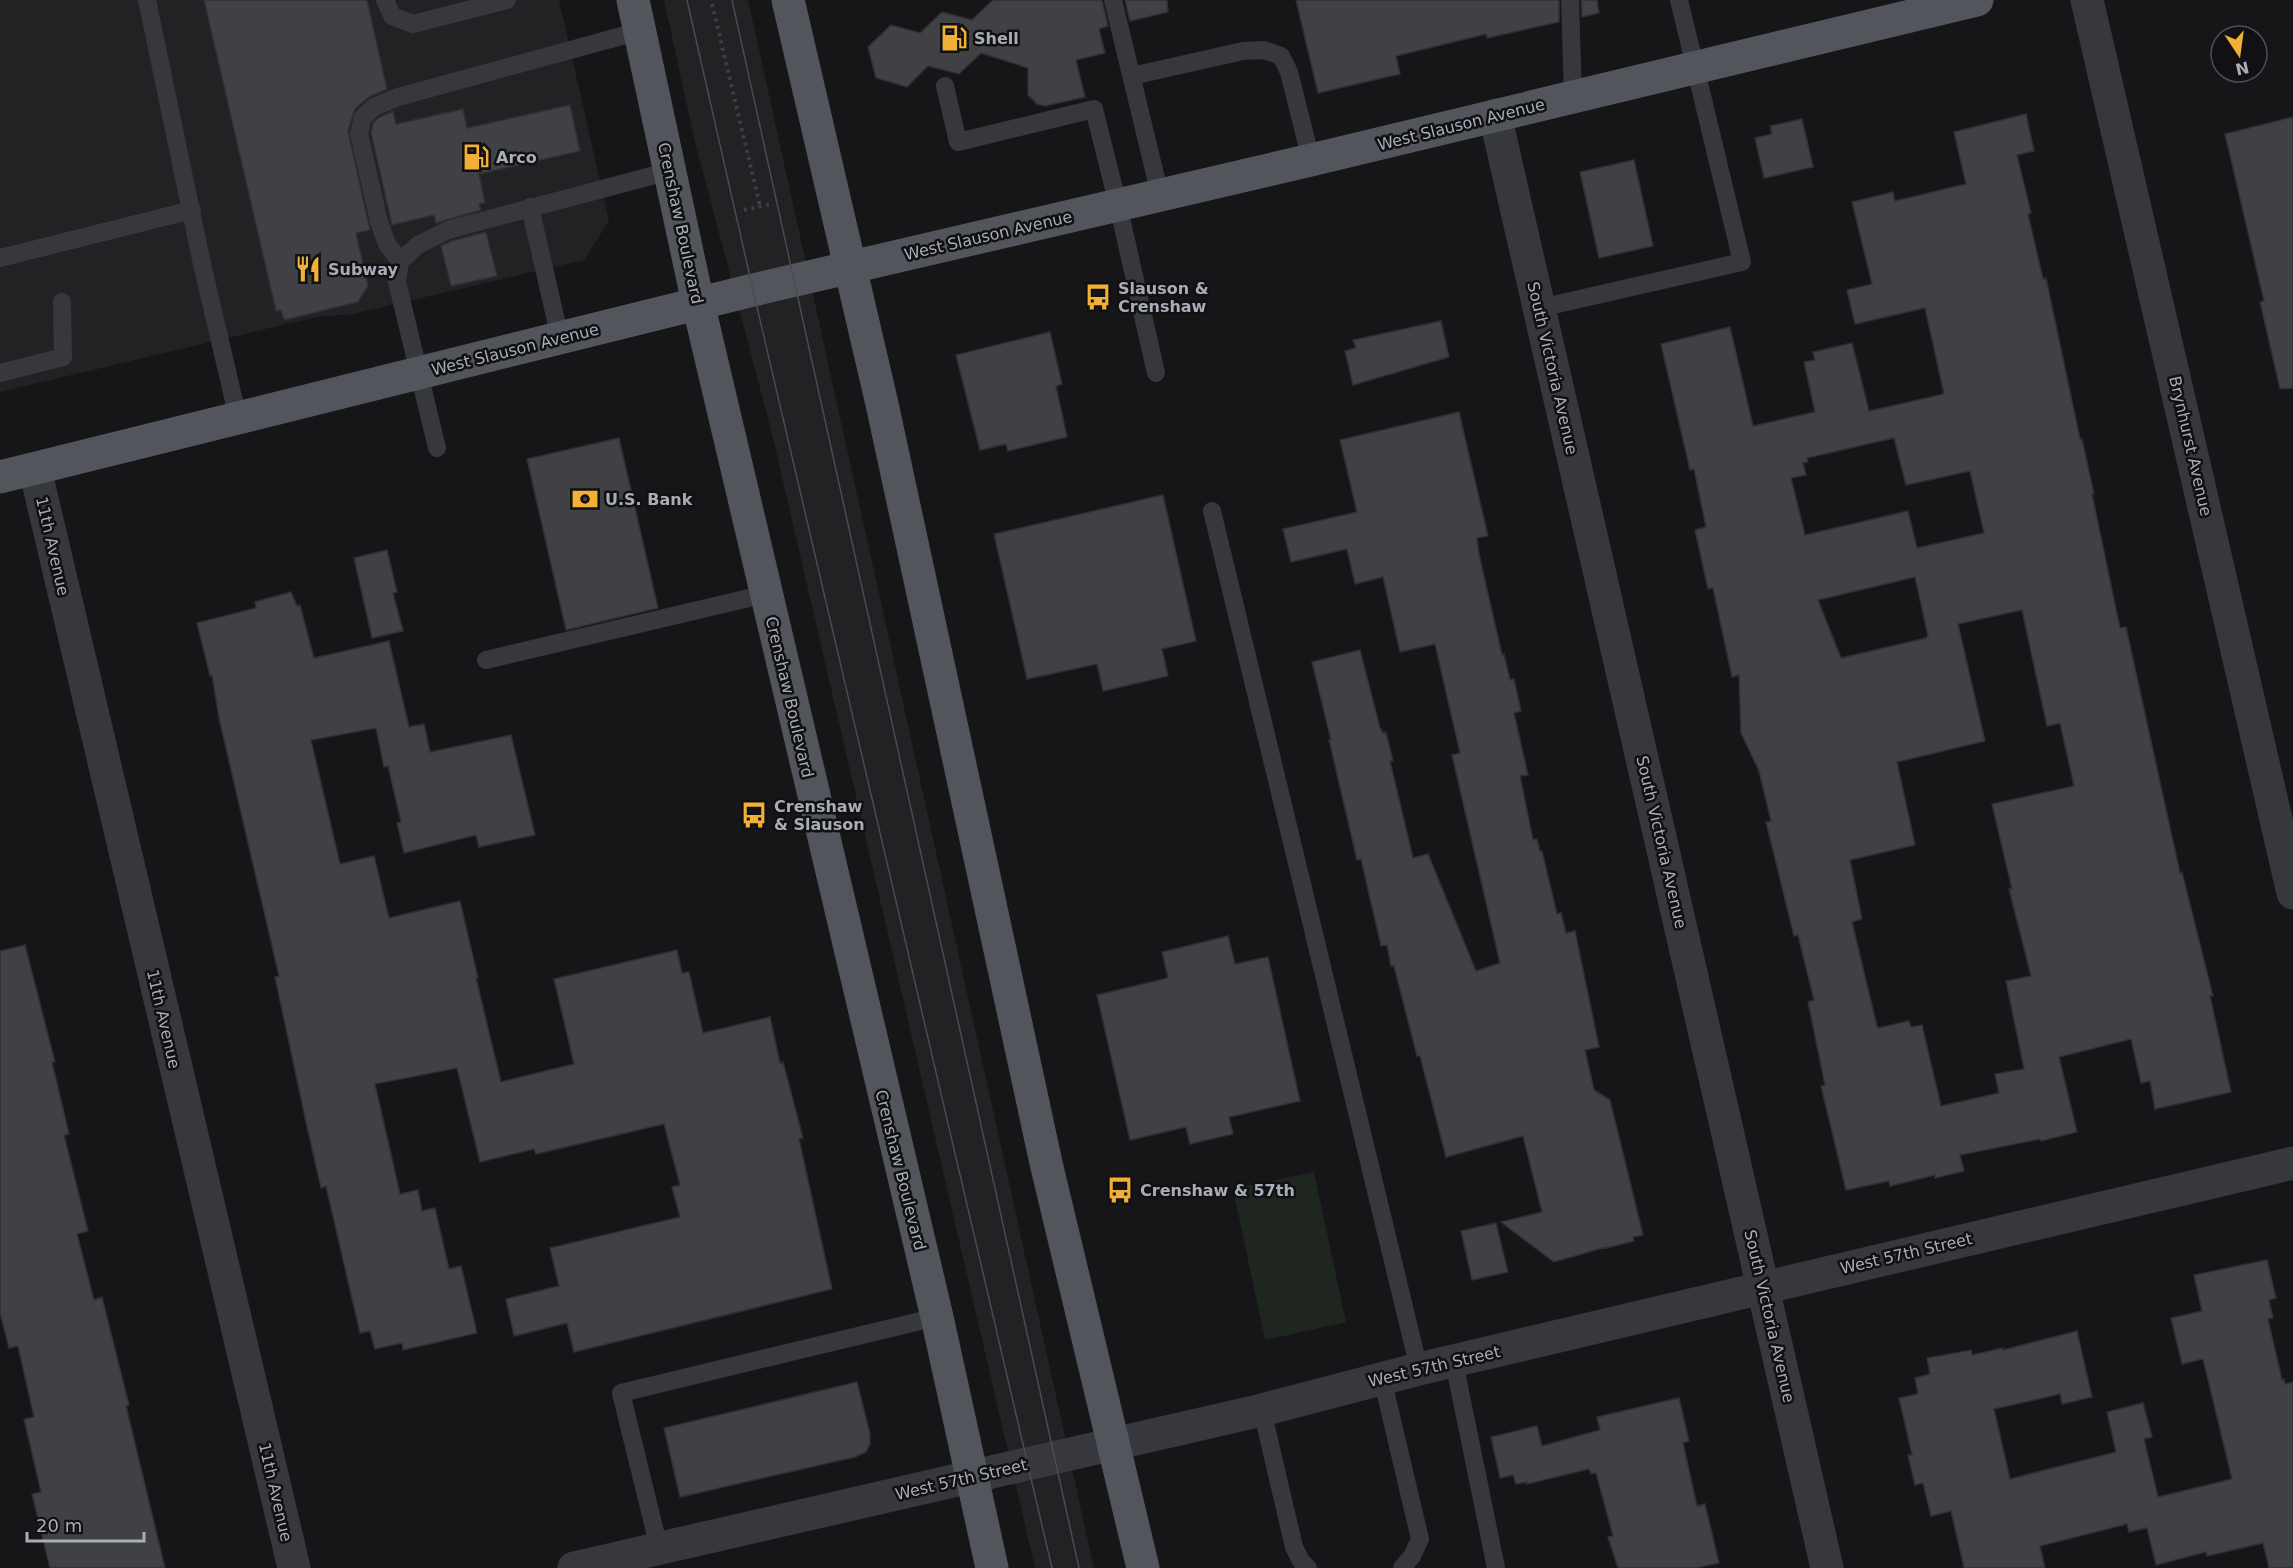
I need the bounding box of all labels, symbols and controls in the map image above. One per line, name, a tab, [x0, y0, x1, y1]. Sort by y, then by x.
fuel station icon: Shell	[939, 23, 969, 53]
north arrow	[2209, 24, 2269, 84]
place label: Shell	[974, 29, 1019, 48]
text: N	[2234, 57, 2251, 79]
street label: West Slauson Avenue	[1375, 94, 1547, 154]
street label: Crenshaw Boulevard	[654, 141, 707, 306]
fuel station icon: Arco	[461, 142, 491, 172]
place label: Arco	[496, 148, 537, 167]
street label: West Slauson Avenue	[902, 207, 1074, 264]
restaurant icon: Subway	[293, 254, 323, 284]
place label: Subway	[328, 260, 398, 279]
place label: Slauson & Crenshaw	[1118, 279, 1209, 316]
street label: South Victoria Avenue	[1523, 280, 1582, 456]
bus stop icon: Slauson & Crenshaw	[1083, 282, 1113, 312]
street label: West Slauson Avenue	[429, 319, 601, 379]
street label: Brynhurst Avenue	[2165, 374, 2216, 518]
bank icon: U.S. Bank	[570, 484, 600, 514]
place label: U.S. Bank	[605, 490, 693, 509]
street label: 11th Avenue	[32, 495, 73, 598]
street label: Crenshaw Boulevard	[762, 615, 817, 780]
street label: South Victoria Avenue	[1632, 754, 1691, 930]
place label: Crenshaw & Slauson	[774, 797, 865, 834]
bus stop icon: Crenshaw & Slauson	[739, 800, 769, 830]
street label: 11th Avenue	[143, 968, 184, 1071]
street label: Crenshaw Boulevard	[871, 1088, 930, 1252]
bus stop icon: Crenshaw & 57th	[1105, 1175, 1135, 1205]
place label: Crenshaw & 57th	[1140, 1181, 1295, 1200]
street label: South Victoria Avenue	[1740, 1228, 1799, 1404]
street label: West 57th Street	[1838, 1229, 1974, 1278]
street label: West 57th Street	[1366, 1342, 1502, 1391]
street label: 11th Avenue	[255, 1441, 296, 1544]
street label: West 57th Street	[893, 1455, 1029, 1504]
scale bar	[27, 1505, 144, 1543]
text: 20 m	[36, 1515, 82, 1536]

